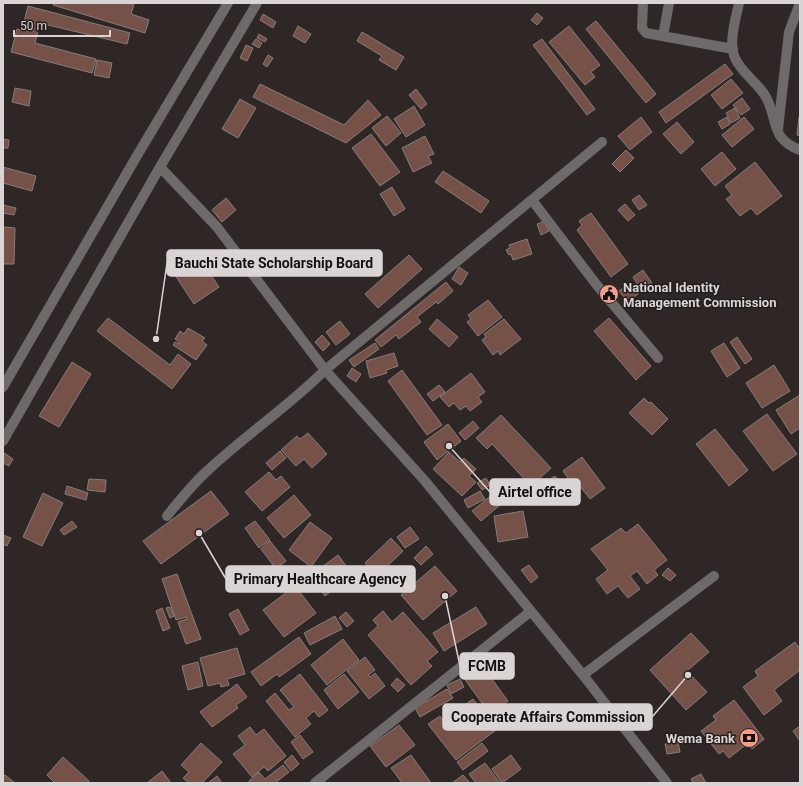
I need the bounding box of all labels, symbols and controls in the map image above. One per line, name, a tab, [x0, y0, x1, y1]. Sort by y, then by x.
scale bar	[14, 12, 110, 38]
text: 50 m	[20, 19, 47, 33]
callout: Bauchi State Scholarship Board	[167, 250, 382, 276]
text: Bauchi State Scholarship Board	[175, 255, 373, 271]
place label: National Identity Management Commission	[623, 280, 776, 310]
public building icon: National Identity Management Commission	[598, 283, 620, 305]
callout: Airtel office	[490, 479, 580, 505]
text: Airtel office	[498, 484, 572, 500]
callout: Primary Healthcare Agency	[226, 566, 415, 592]
text: Primary Healthcare Agency	[234, 571, 407, 587]
callout: FCMB	[460, 653, 514, 679]
text: FCMB	[468, 658, 506, 674]
callout: Cooperate Affairs Commission	[443, 704, 652, 730]
text: Cooperate Affairs Commission	[451, 709, 645, 725]
bank icon: Wema Bank	[738, 727, 760, 749]
place label: Wema Bank	[666, 731, 736, 746]

